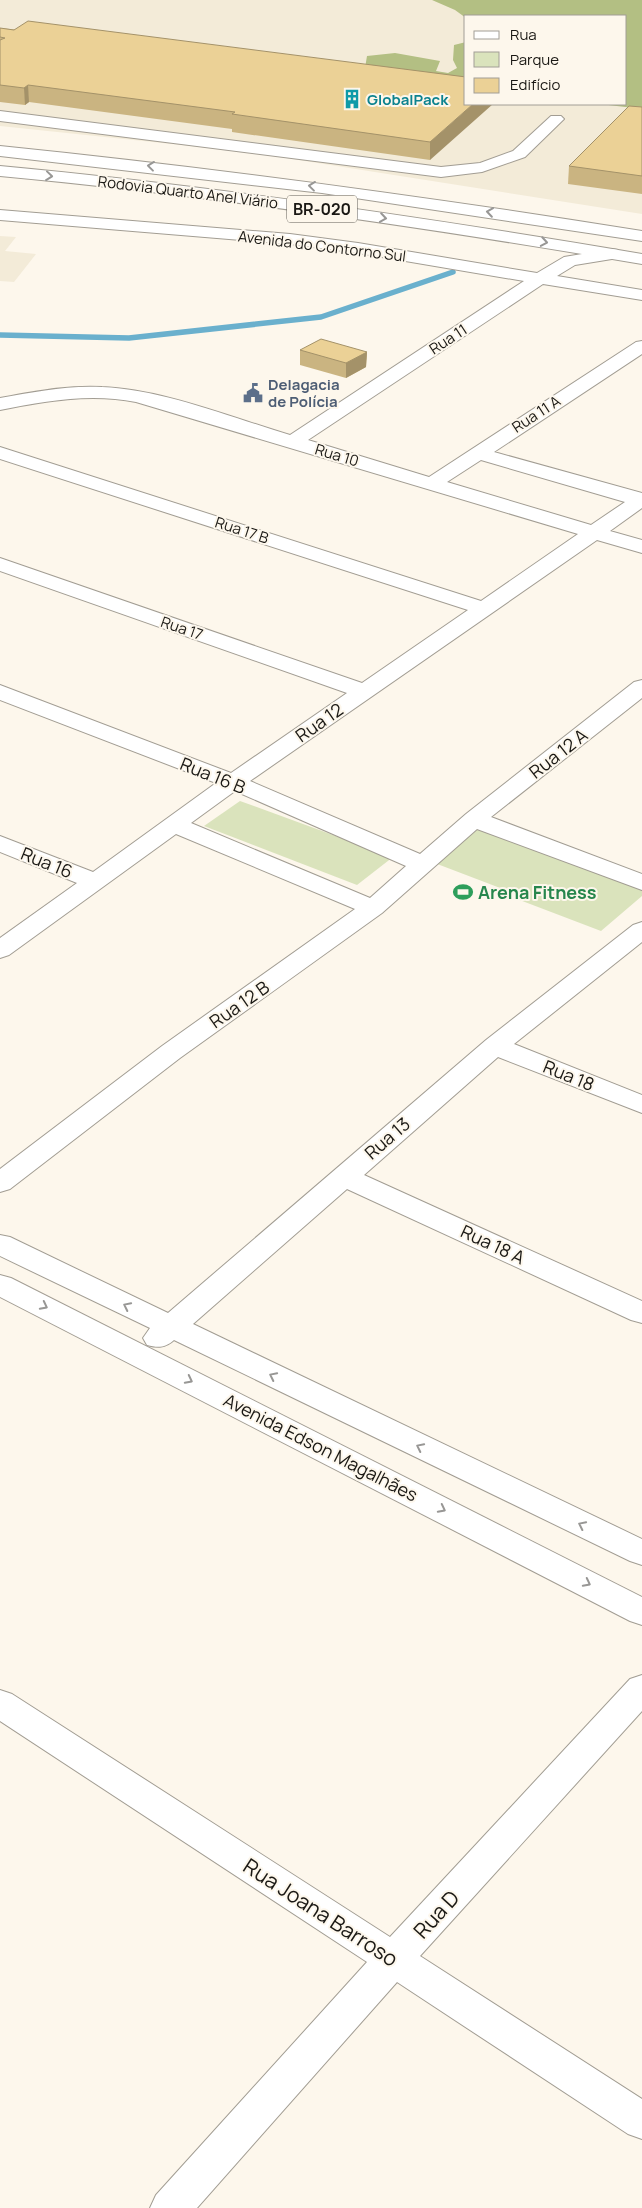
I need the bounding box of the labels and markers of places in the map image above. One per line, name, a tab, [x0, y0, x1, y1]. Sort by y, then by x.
building icon: GlobalPack	[341, 88, 363, 110]
place label: GlobalPack	[367, 89, 449, 110]
place label: Delagacia de Polícia	[268, 374, 340, 412]
public building icon: Delagacia de Polícia	[242, 382, 264, 404]
place label: Arena Fitness	[478, 880, 597, 904]
sports icon: Arena Fitness	[452, 881, 474, 903]

